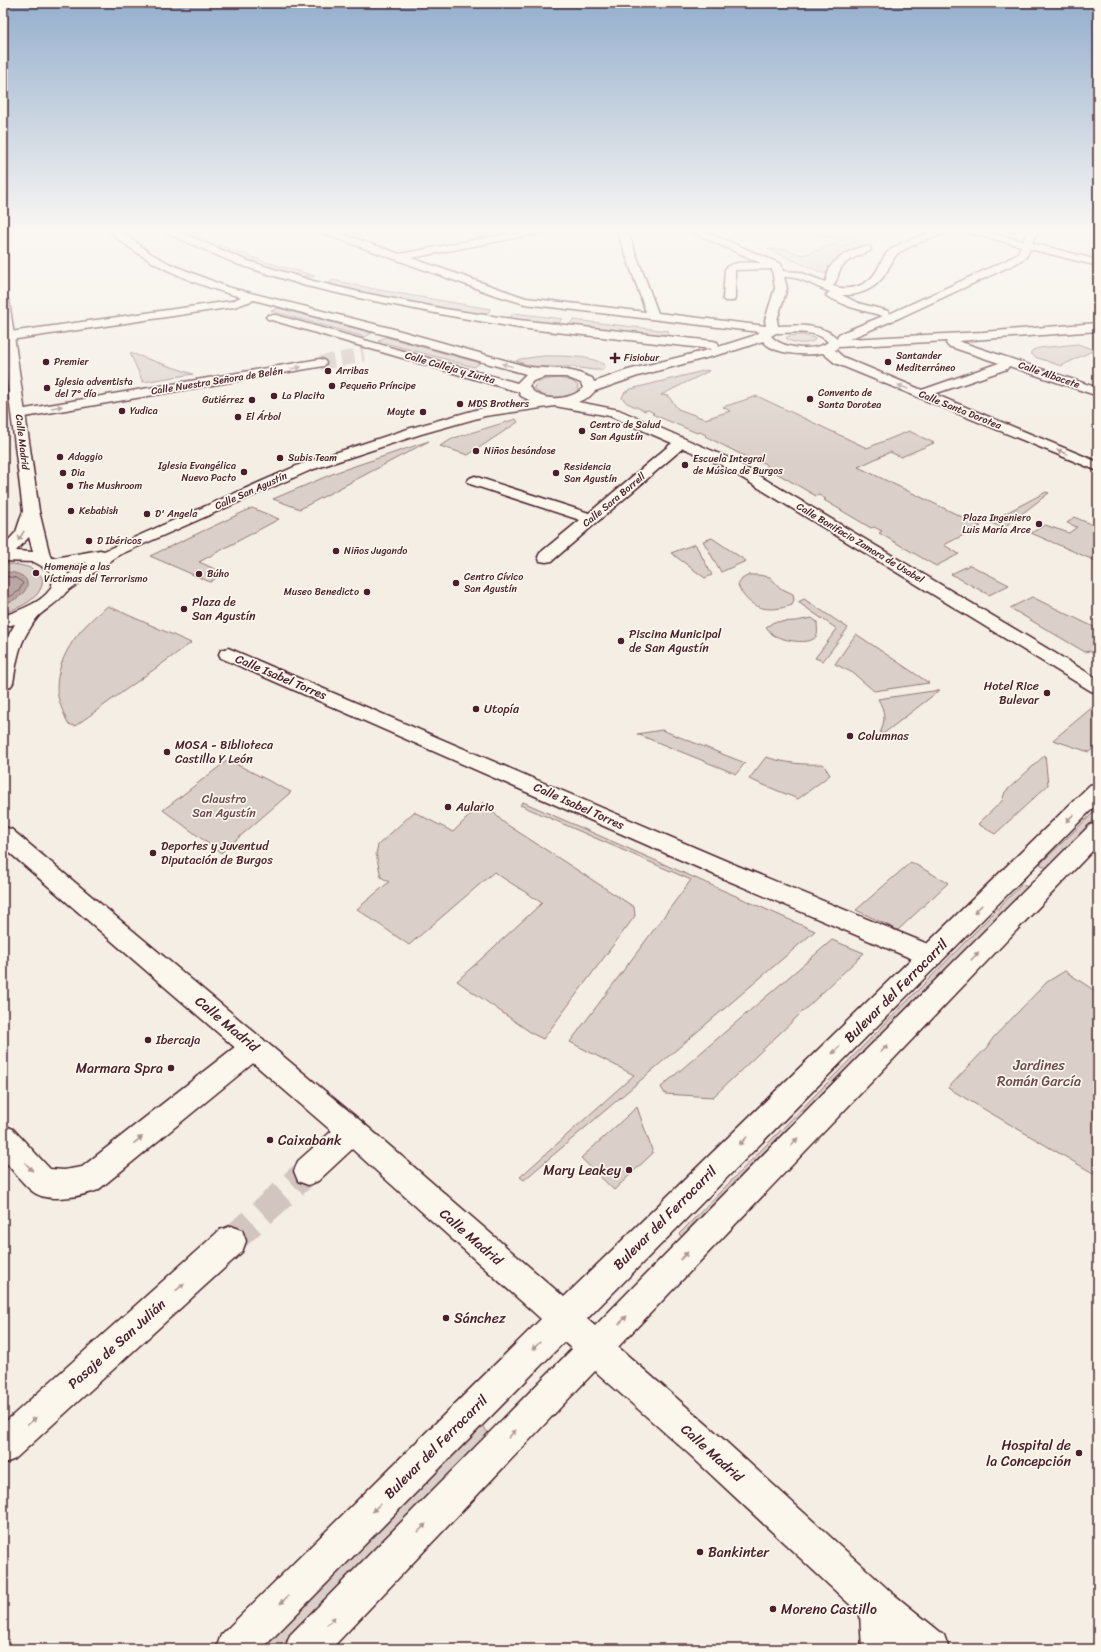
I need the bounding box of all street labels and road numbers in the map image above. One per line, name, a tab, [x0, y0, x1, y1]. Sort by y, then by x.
street label: Calle Calleja y Zurita	[403, 347, 498, 390]
street label: Calle Albacete	[1016, 356, 1082, 394]
street label: Calle Nuestra Señora de Belén	[150, 362, 285, 400]
street label: Calle Santa Dorotea	[916, 385, 1005, 435]
street label: Calle Madrid	[10, 413, 34, 471]
street label: Calle San Agustín	[212, 467, 291, 515]
street label: Calle Sara Borrell	[578, 467, 651, 532]
street label: Calle Bonifacio Zamora de Usabel	[793, 498, 928, 589]
street label: Calle Isabel Torres	[232, 648, 331, 706]
street label: Calle Isabel Torres	[530, 776, 628, 836]
street label: Bulevar del Ferrocarril	[838, 932, 955, 1049]
street label: Calle Madrid	[189, 989, 266, 1060]
street label: Bulevar del Ferrocarril	[607, 1159, 724, 1276]
street label: Calle Madrid	[433, 1202, 510, 1273]
street label: Pasaje de San Julián	[62, 1292, 172, 1395]
street label: Bulevar del Ferrocarril	[378, 1388, 495, 1505]
street label: Calle Madrid	[675, 1418, 751, 1489]

